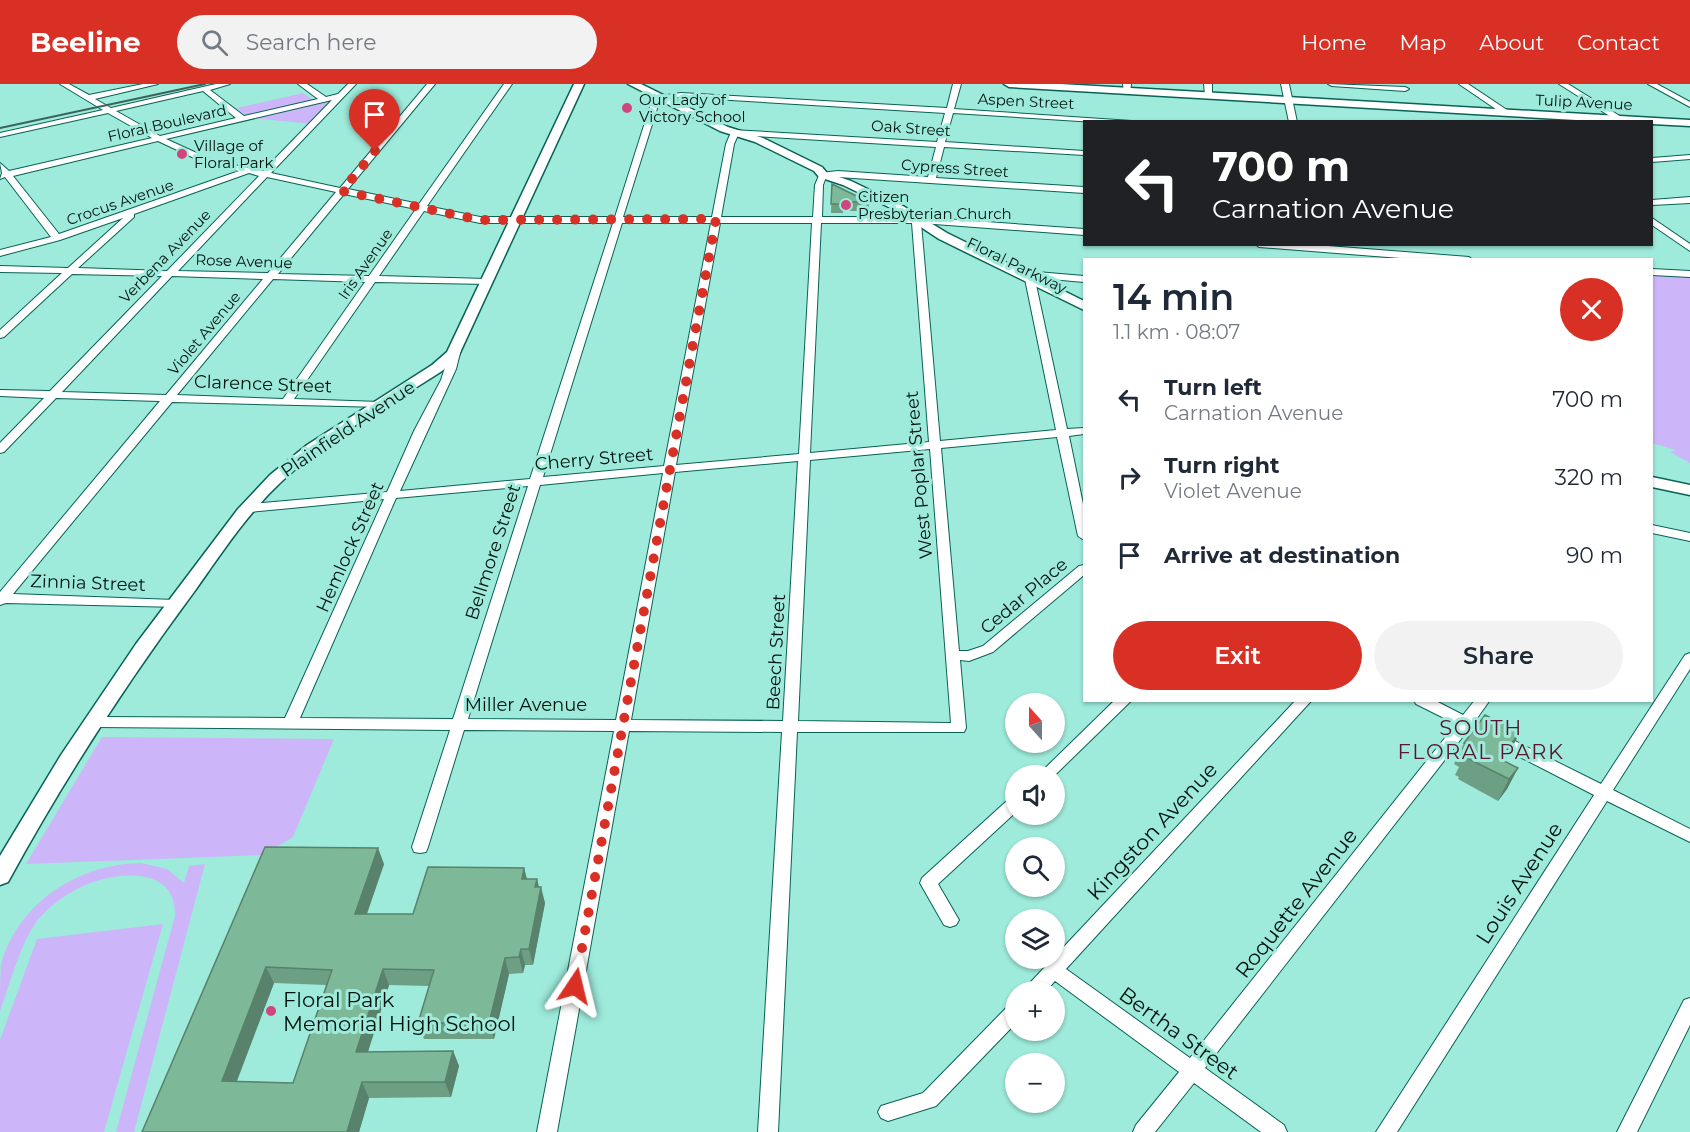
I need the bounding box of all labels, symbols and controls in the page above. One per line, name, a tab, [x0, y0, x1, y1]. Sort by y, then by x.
search box	[177, 15, 597, 69]
text: Beeline	[30, 25, 141, 59]
icon: search	[198, 26, 231, 59]
text: Search here	[246, 29, 377, 56]
text: Home	[1301, 30, 1366, 55]
text: Map	[1399, 30, 1446, 55]
text: About	[1479, 30, 1544, 55]
text: Contact	[1577, 30, 1660, 55]
pin	[349, 89, 400, 151]
street label: Aspen Street	[977, 89, 1075, 113]
place label: Our Lady of Victory School	[639, 90, 746, 126]
street label: Tulip Avenue	[1535, 90, 1633, 114]
icon: arrive	[358, 98, 391, 131]
street label: Floral Boulevard	[106, 100, 228, 146]
marker: Our Lady of Victory School	[620, 101, 634, 115]
street label: Oak Street	[871, 116, 951, 140]
place label: Village of Floral Park	[194, 136, 273, 172]
text: 700 m	[1212, 140, 1350, 192]
icon: left	[1113, 144, 1191, 222]
marker: Village of Floral Park	[175, 147, 189, 161]
street label: Cypress Street	[901, 155, 1009, 181]
street label: Crocus Avenue	[64, 175, 176, 229]
place label: Citizen Presbyterian Church	[858, 187, 1012, 223]
text: Carnation Avenue	[1212, 192, 1454, 225]
marker: Citizen Presbyterian Church	[839, 198, 853, 212]
street label: Verbena Avenue	[115, 205, 215, 307]
street label: Iris Avenue	[334, 225, 396, 303]
street label: Floral Parkway	[964, 233, 1071, 298]
street label: Rose Avenue	[195, 250, 293, 272]
text: 14 min	[1113, 275, 1234, 319]
button: close	[1560, 278, 1623, 341]
street label: Violet Avenue	[163, 287, 245, 379]
text: 1.1 km · 08:07	[1113, 320, 1240, 344]
street label: Clarence Street	[194, 371, 332, 397]
text: Turn left	[1164, 374, 1262, 401]
street label: Plainfield Avenue	[277, 376, 419, 482]
icon: left	[1113, 383, 1146, 416]
text: 700 m	[1552, 386, 1623, 413]
street label: West Poplar Street	[901, 390, 937, 560]
text: Carnation Avenue	[1164, 401, 1343, 425]
street label: Cherry Street	[534, 443, 654, 475]
text: Turn right	[1164, 452, 1279, 479]
icon: right	[1113, 461, 1146, 494]
text: 320 m	[1555, 464, 1623, 491]
street label: Hemlock Street	[311, 478, 389, 616]
text: Violet Avenue	[1164, 479, 1302, 503]
street label: Bellmore Street	[461, 481, 525, 623]
icon: arrive	[1113, 539, 1146, 572]
text: Arrive at destination	[1164, 542, 1400, 569]
text: 90 m	[1566, 542, 1623, 569]
street label: Cedar Place	[976, 553, 1072, 639]
street label: Zinnia Street	[30, 570, 146, 596]
street label: Beech Street	[762, 593, 790, 711]
button: Exit	[1113, 621, 1362, 690]
button: Share	[1374, 621, 1623, 690]
north arrow	[1005, 693, 1065, 753]
map controls	[1005, 693, 1065, 1113]
street label: Miller Avenue	[465, 694, 587, 716]
district label: SOUTH FLORAL PARK	[1398, 715, 1564, 764]
street label: Kingston Avenue	[1082, 757, 1222, 905]
button: sound	[1005, 765, 1065, 825]
street label: Louis Avenue	[1470, 817, 1568, 949]
street label: Roquette Avenue	[1230, 823, 1362, 983]
button: search	[1005, 837, 1065, 897]
button: layers	[1005, 909, 1065, 969]
position arrow	[543, 954, 607, 1018]
button: +	[1005, 981, 1065, 1041]
street label: Bertha Street	[1114, 981, 1244, 1085]
place label: Floral Park Memorial High School	[283, 987, 516, 1036]
marker: Floral Park Memorial High School	[264, 1004, 278, 1018]
button: −	[1005, 1053, 1065, 1113]

